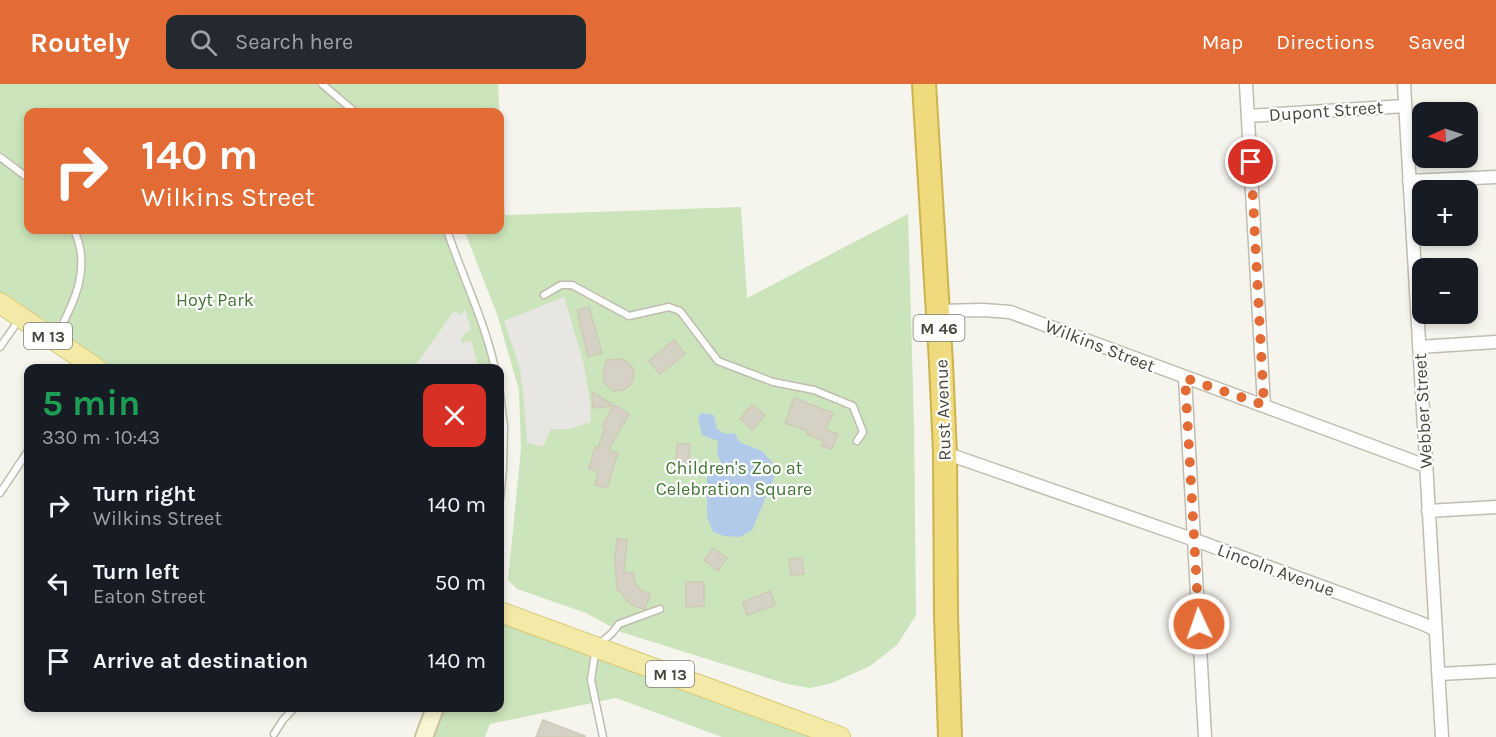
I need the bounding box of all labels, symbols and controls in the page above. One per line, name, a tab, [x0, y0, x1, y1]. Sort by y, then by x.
search box	[166, 15, 586, 69]
text: Routely	[30, 26, 130, 59]
icon: search	[187, 26, 220, 59]
text: Search here	[235, 29, 353, 55]
text: Map	[1202, 30, 1243, 54]
text: Directions	[1276, 30, 1375, 54]
text: Saved	[1408, 30, 1466, 54]
street label: Dupont Street	[1268, 96, 1384, 126]
north arrow	[1412, 102, 1478, 168]
map controls	[1412, 102, 1478, 324]
text: 140 m	[141, 130, 258, 180]
icon: right	[42, 132, 120, 210]
pin	[1225, 136, 1276, 187]
icon: arrive	[1234, 145, 1267, 178]
button: +	[1412, 180, 1478, 246]
text: Wilkins Street	[141, 181, 315, 213]
button: −	[1412, 258, 1478, 324]
park label: Hoyt Park	[176, 289, 254, 311]
road number: M 46	[914, 315, 964, 341]
street label: Wilkins Street	[1042, 315, 1158, 377]
road number: M 13	[24, 323, 72, 349]
street label: Webber Street	[1409, 353, 1437, 469]
street label: Rust Avenue	[930, 359, 956, 461]
text: 5 min	[42, 382, 140, 424]
button: close	[423, 384, 486, 447]
text: 330 m · 10:43	[42, 426, 160, 449]
park label: Children's Zoo at Celebration Square	[656, 457, 812, 500]
text: Turn right	[93, 481, 196, 507]
icon: right	[42, 489, 75, 522]
text: 140 m	[428, 492, 486, 518]
text: Wilkins Street	[93, 507, 222, 530]
street label: Lincoln Avenue	[1214, 539, 1338, 601]
text: Turn left	[93, 559, 180, 585]
icon: left	[42, 567, 75, 600]
text: 50 m	[435, 570, 486, 596]
text: Eaton Street	[93, 585, 205, 608]
position arrow	[1167, 592, 1231, 656]
icon: arrive	[42, 645, 75, 678]
text: Arrive at destination	[93, 648, 308, 674]
text: 140 m	[428, 648, 486, 674]
road number: M 13	[646, 661, 694, 687]

